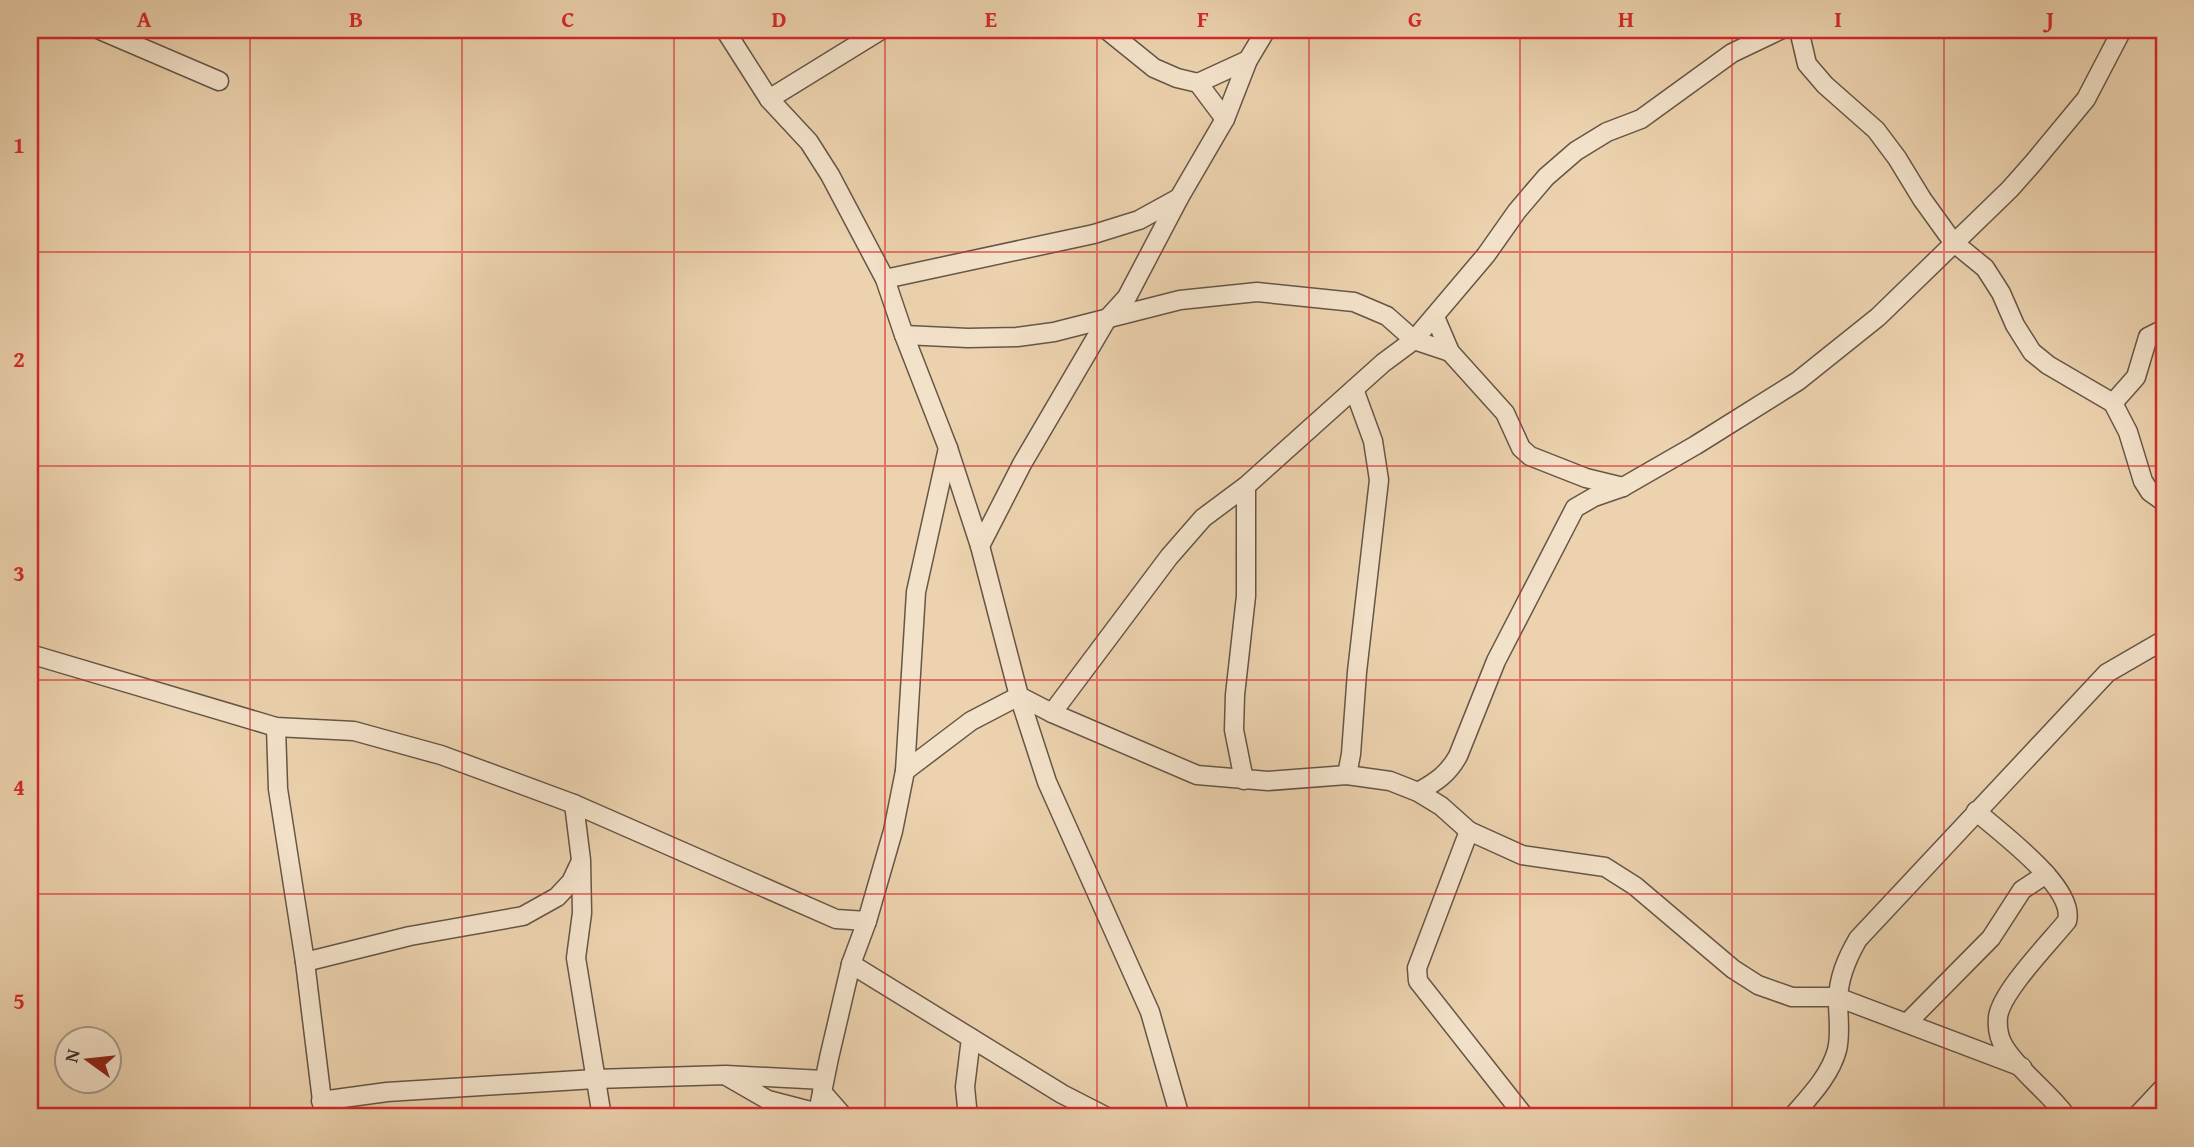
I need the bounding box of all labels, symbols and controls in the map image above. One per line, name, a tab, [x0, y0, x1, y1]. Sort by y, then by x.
text: A	[137, 2, 152, 35]
text: B	[349, 2, 363, 35]
text: C	[561, 2, 575, 35]
text: D	[772, 2, 787, 35]
text: E	[985, 2, 997, 35]
text: F	[1197, 2, 1209, 35]
text: G	[1408, 2, 1422, 35]
text: H	[1618, 2, 1634, 35]
text: I	[1834, 2, 1842, 35]
text: J	[2042, 2, 2054, 35]
text: 1	[13, 128, 25, 161]
text: 2	[13, 342, 25, 375]
text: 3	[13, 556, 25, 589]
text: 4	[13, 770, 25, 803]
text: 5	[13, 984, 25, 1017]
north arrow	[52, 1024, 122, 1094]
text: N	[56, 1046, 87, 1065]

